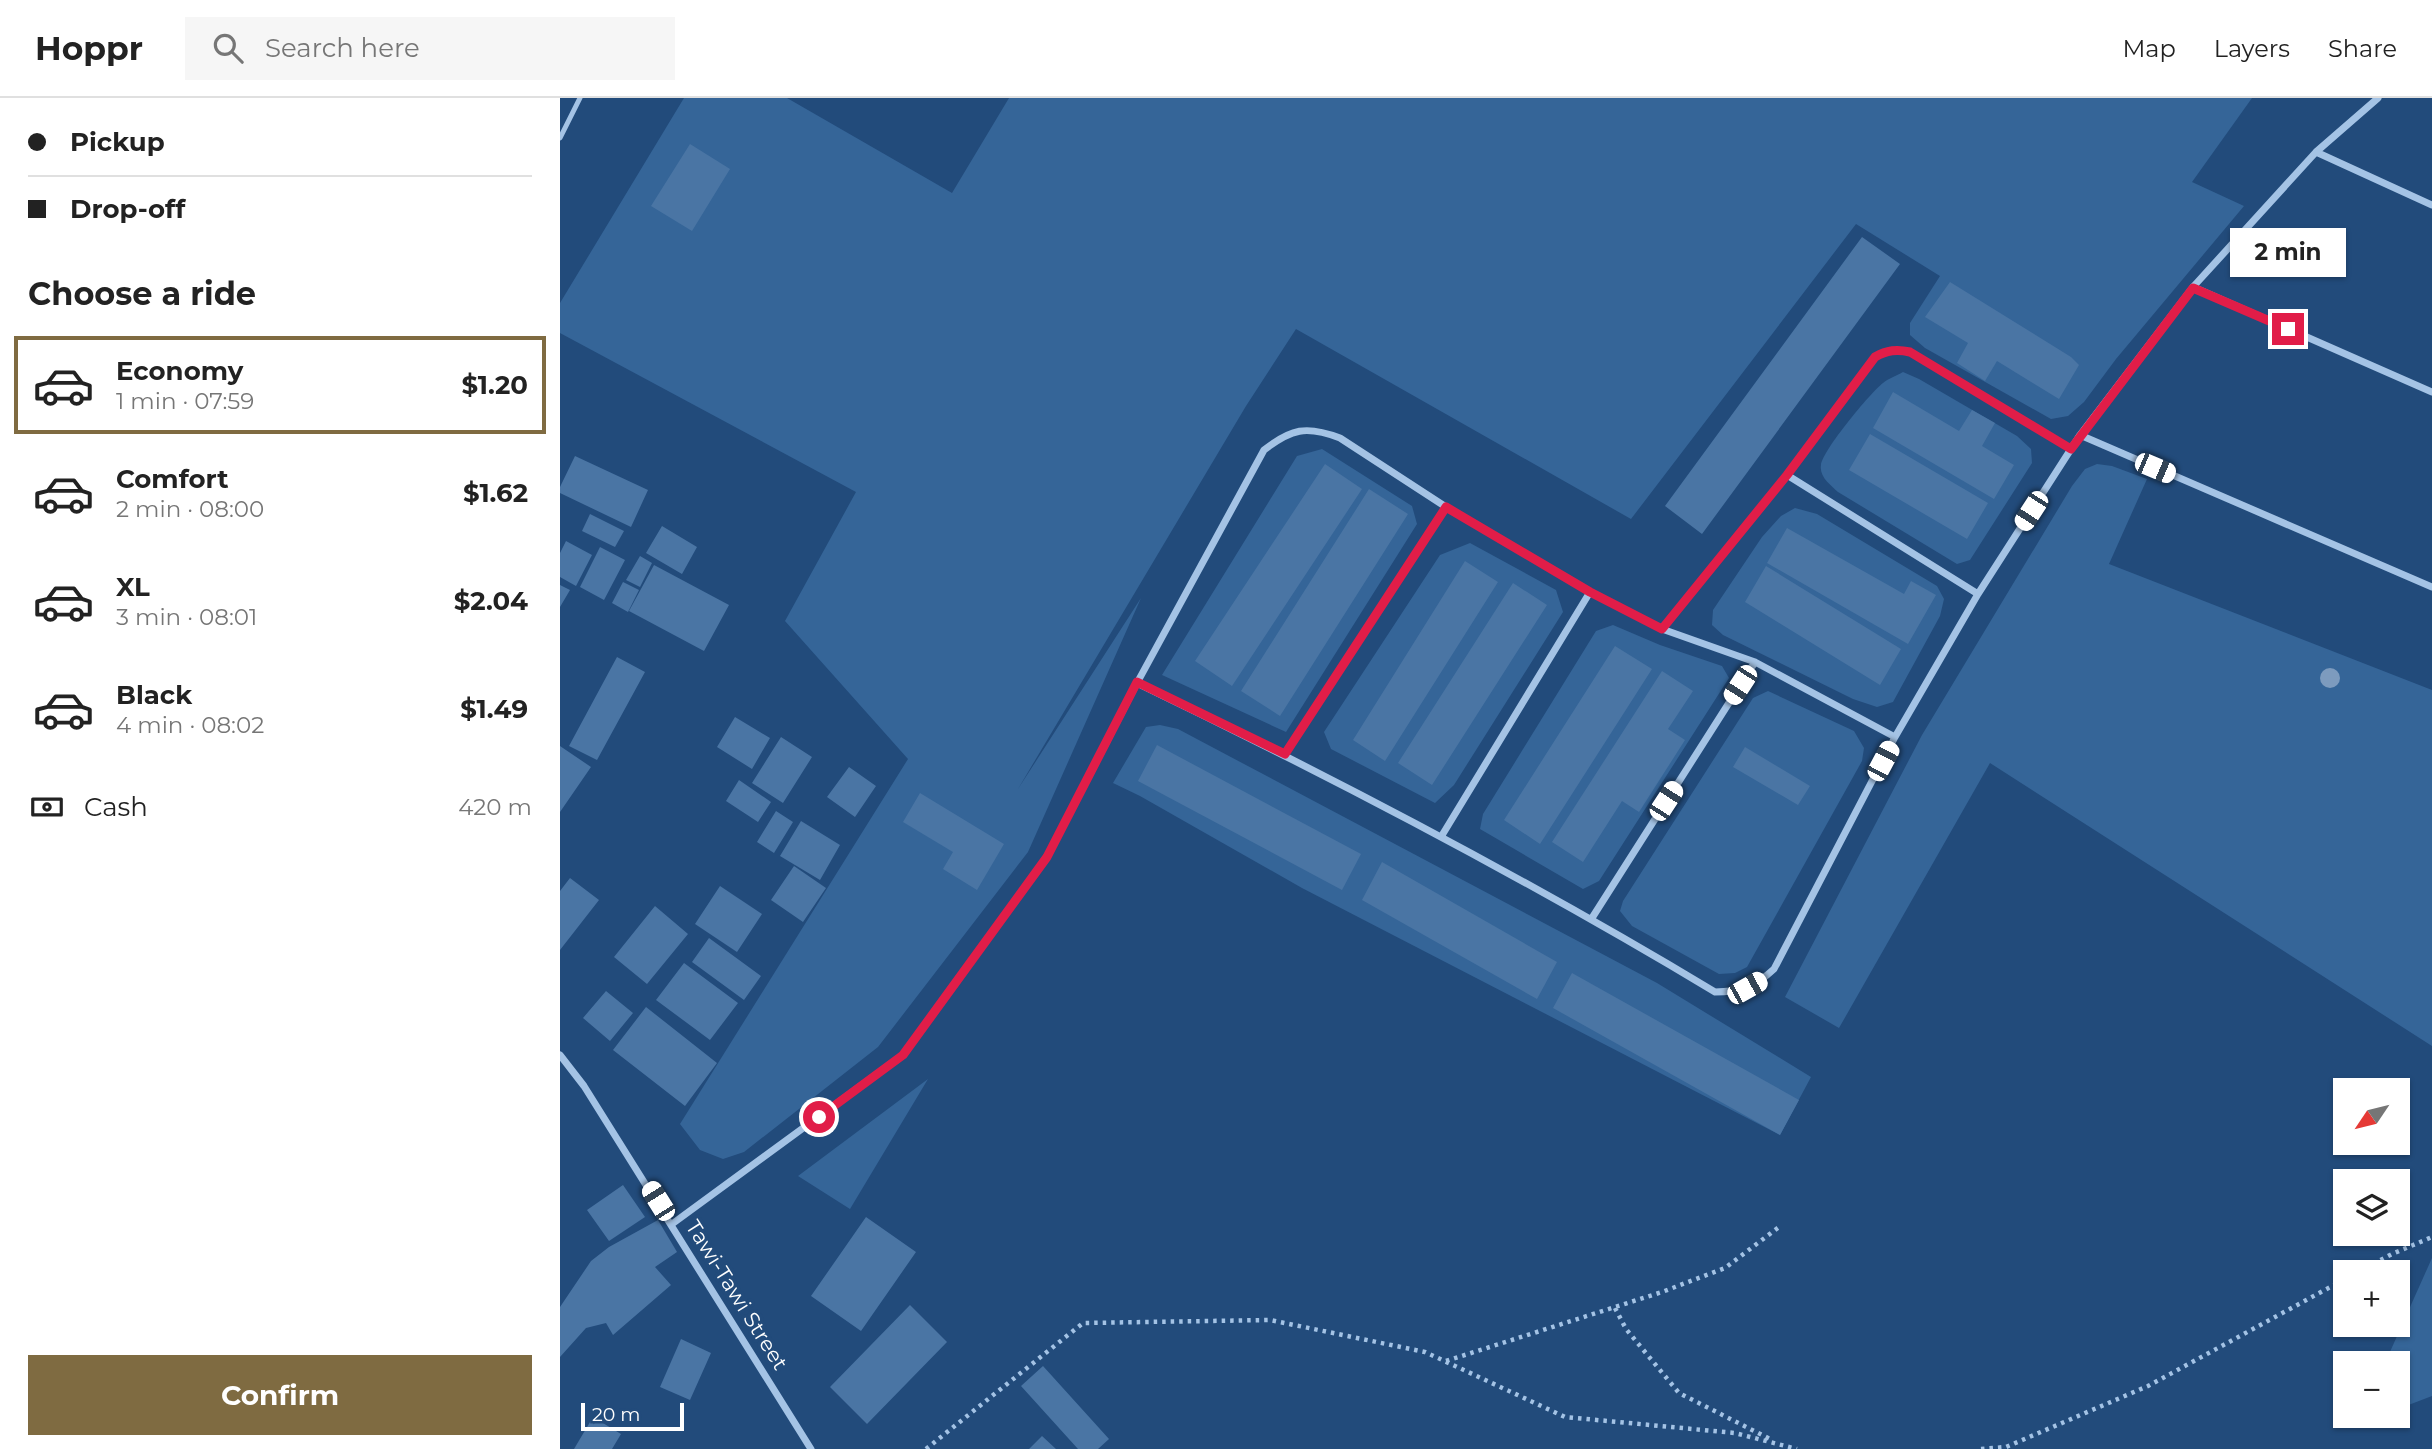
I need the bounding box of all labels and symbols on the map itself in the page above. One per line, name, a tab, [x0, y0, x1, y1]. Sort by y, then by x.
callout: 2 min	[2230, 228, 2346, 276]
route end	[2272, 313, 2304, 345]
car	[2132, 450, 2179, 486]
car	[2011, 488, 2052, 534]
car	[1720, 662, 1761, 708]
car	[1864, 738, 1903, 784]
car	[1646, 778, 1687, 824]
car	[1724, 969, 1771, 1007]
north arrow	[2333, 1078, 2410, 1155]
route start	[803, 1101, 835, 1133]
car	[638, 1178, 679, 1224]
street label: Tawi-Tawi Street	[681, 1216, 793, 1374]
scale bar	[581, 1400, 684, 1432]

